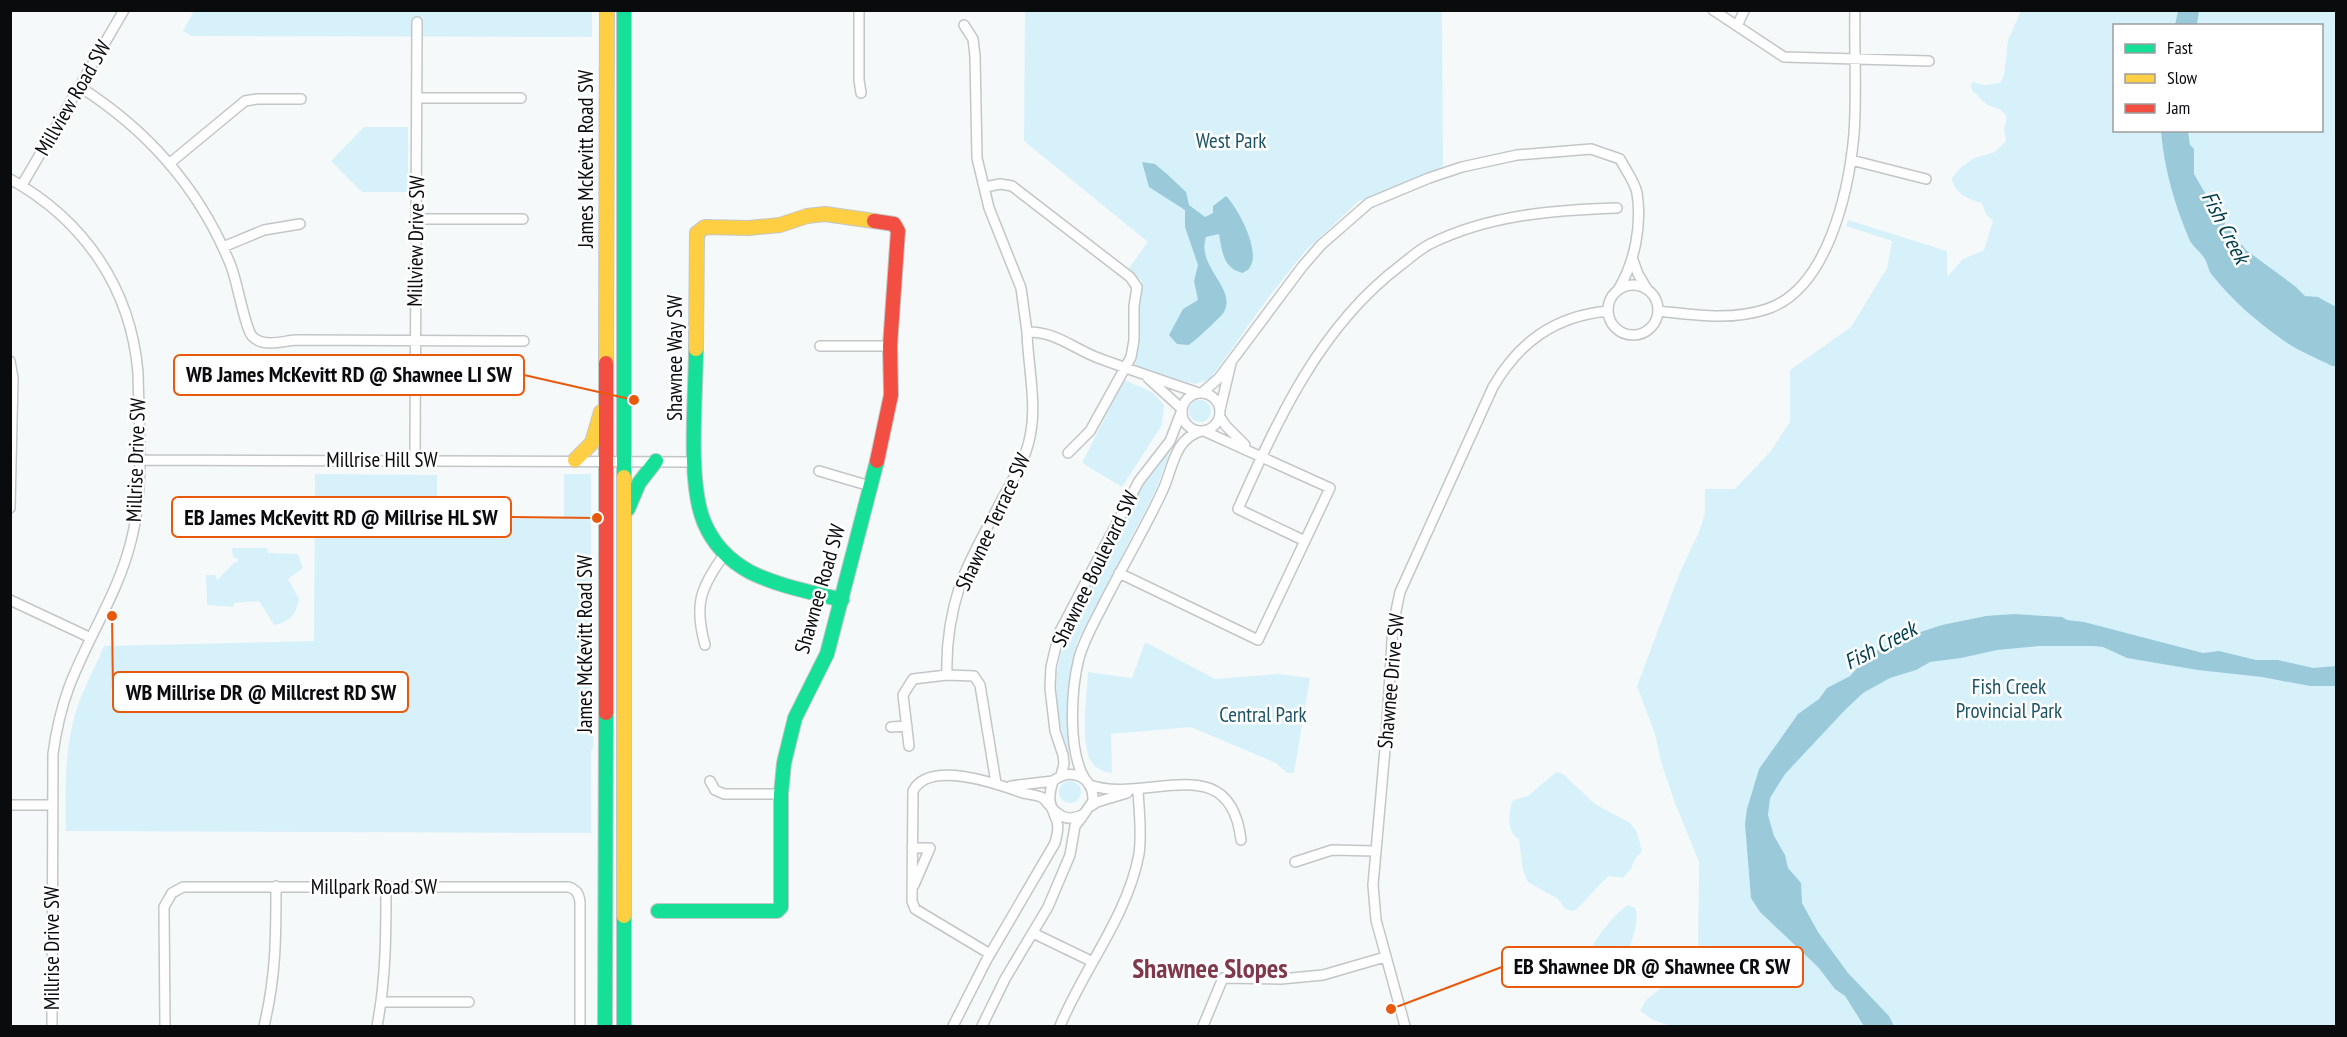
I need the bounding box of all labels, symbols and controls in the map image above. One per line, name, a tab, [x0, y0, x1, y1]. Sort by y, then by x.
legend	[2113, 24, 2323, 132]
street label: Millview Road SW	[29, 35, 116, 160]
text: Fast	[2167, 36, 2193, 59]
text: Slow	[2167, 66, 2198, 89]
street label: James McKevitt Road SW	[572, 70, 599, 249]
text: Jam	[2166, 96, 2190, 119]
park label: West Park	[1196, 127, 1266, 154]
street label: Millview Drive SW	[401, 175, 430, 307]
water label: Fish Creek	[2196, 186, 2257, 270]
street label: Shawnee Way SW	[661, 295, 688, 421]
callout: WB James McKevitt RD @ Shawnee LI SW	[174, 355, 524, 395]
text: WB James McKevitt RD @ Shawnee LI SW	[185, 360, 512, 388]
street label: Millrise Drive SW	[120, 398, 151, 522]
street label: Millrise Hill SW	[326, 446, 438, 473]
street label: Shawnee Terrace SW	[949, 449, 1036, 595]
street label: Shawnee Boulevard SW	[1045, 486, 1144, 651]
callout: EB James McKevitt RD @ Millrise HL SW	[172, 497, 511, 537]
text: EB James McKevitt RD @ Millrise HL SW	[184, 503, 498, 531]
street label: Shawnee Road SW	[788, 521, 851, 657]
street label: James McKevitt Road SW	[571, 555, 598, 734]
street label: Shawnee Drive SW	[1371, 612, 1410, 750]
water label: Fish Creek	[1839, 613, 1923, 676]
callout: WB Millrise DR @ Millcrest RD SW	[113, 672, 408, 712]
park label: Fish Creek Provincial Park	[1956, 673, 2062, 724]
text: WB Millrise DR @ Millcrest RD SW	[125, 678, 396, 706]
park label: Central Park	[1219, 701, 1307, 728]
street label: Millpark Road SW	[311, 873, 437, 900]
street label: Millrise Drive SW	[38, 886, 65, 1010]
callout: EB Shawnee DR @ Shawnee CR SW	[1502, 947, 1803, 987]
district label: Shawnee Slopes	[1132, 951, 1288, 985]
text: EB Shawnee DR @ Shawnee CR SW	[1514, 952, 1791, 980]

